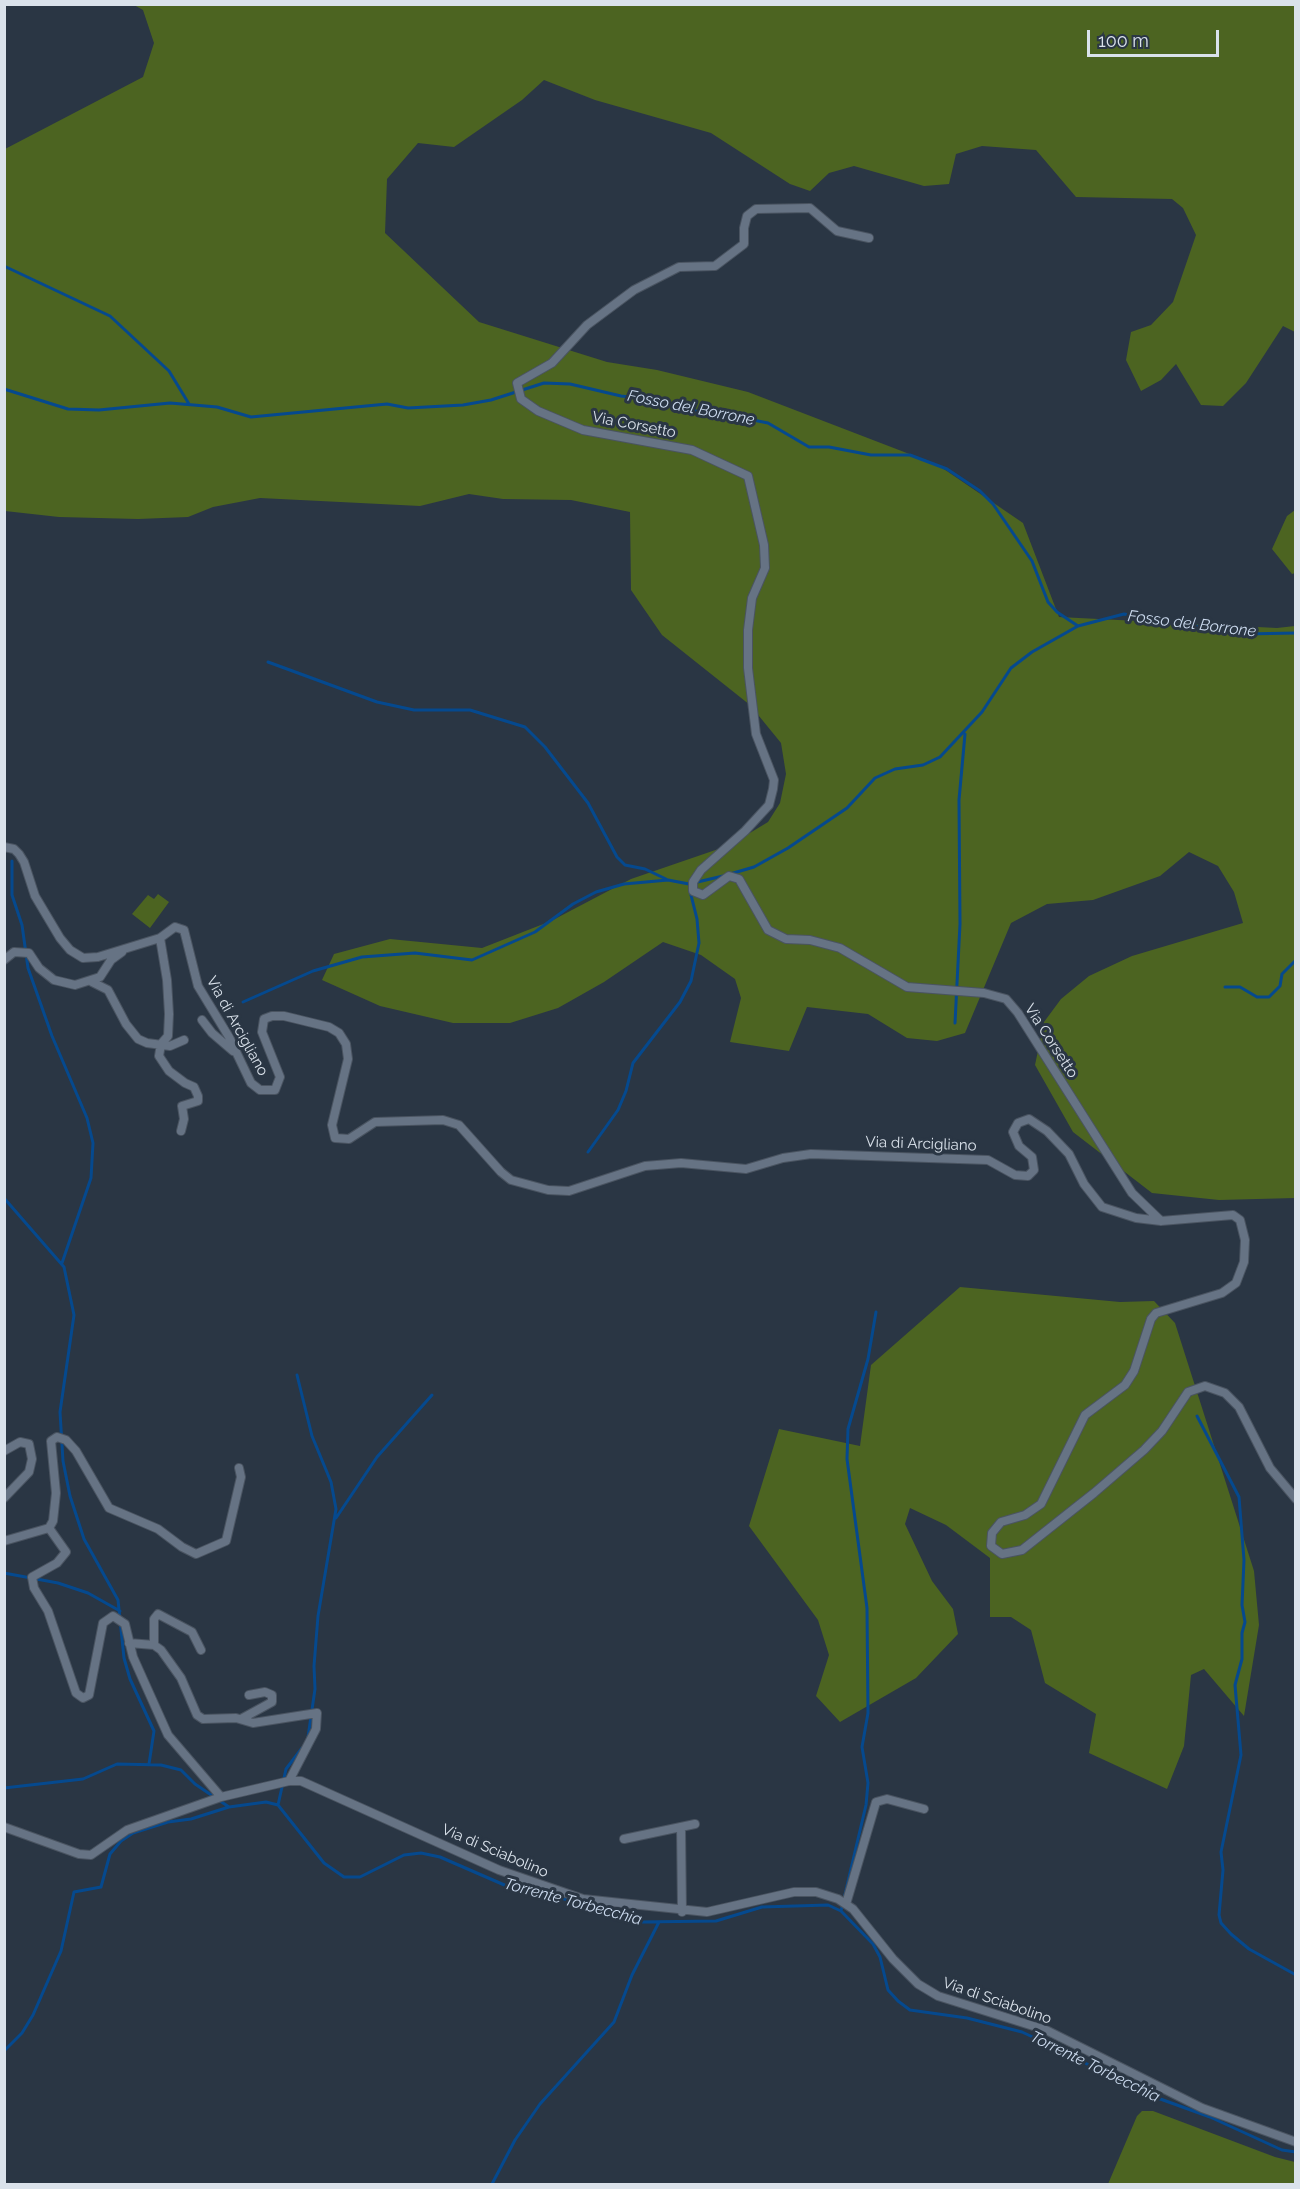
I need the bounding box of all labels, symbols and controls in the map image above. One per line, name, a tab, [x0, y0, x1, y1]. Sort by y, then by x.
scale bar	[1090, 18, 1222, 56]
text: 100 m	[1098, 30, 1149, 51]
water label: Fosso del Borrone	[626, 386, 756, 430]
street label: Via Corsetto	[591, 408, 677, 442]
water label: Fosso del Borrone	[1127, 607, 1257, 641]
street label: Via di Arcigliano	[202, 973, 272, 1079]
street label: Via Corsetto	[1020, 1001, 1082, 1081]
street label: Via di Arcigliano	[865, 1133, 977, 1155]
street label: Via di Sciabolino	[439, 1820, 551, 1882]
water label: Torrente Torbecchia	[502, 1874, 644, 1930]
street label: Via di Sciabolino	[940, 1974, 1054, 2028]
water label: Torrente Torbecchia	[1027, 2027, 1163, 2107]

